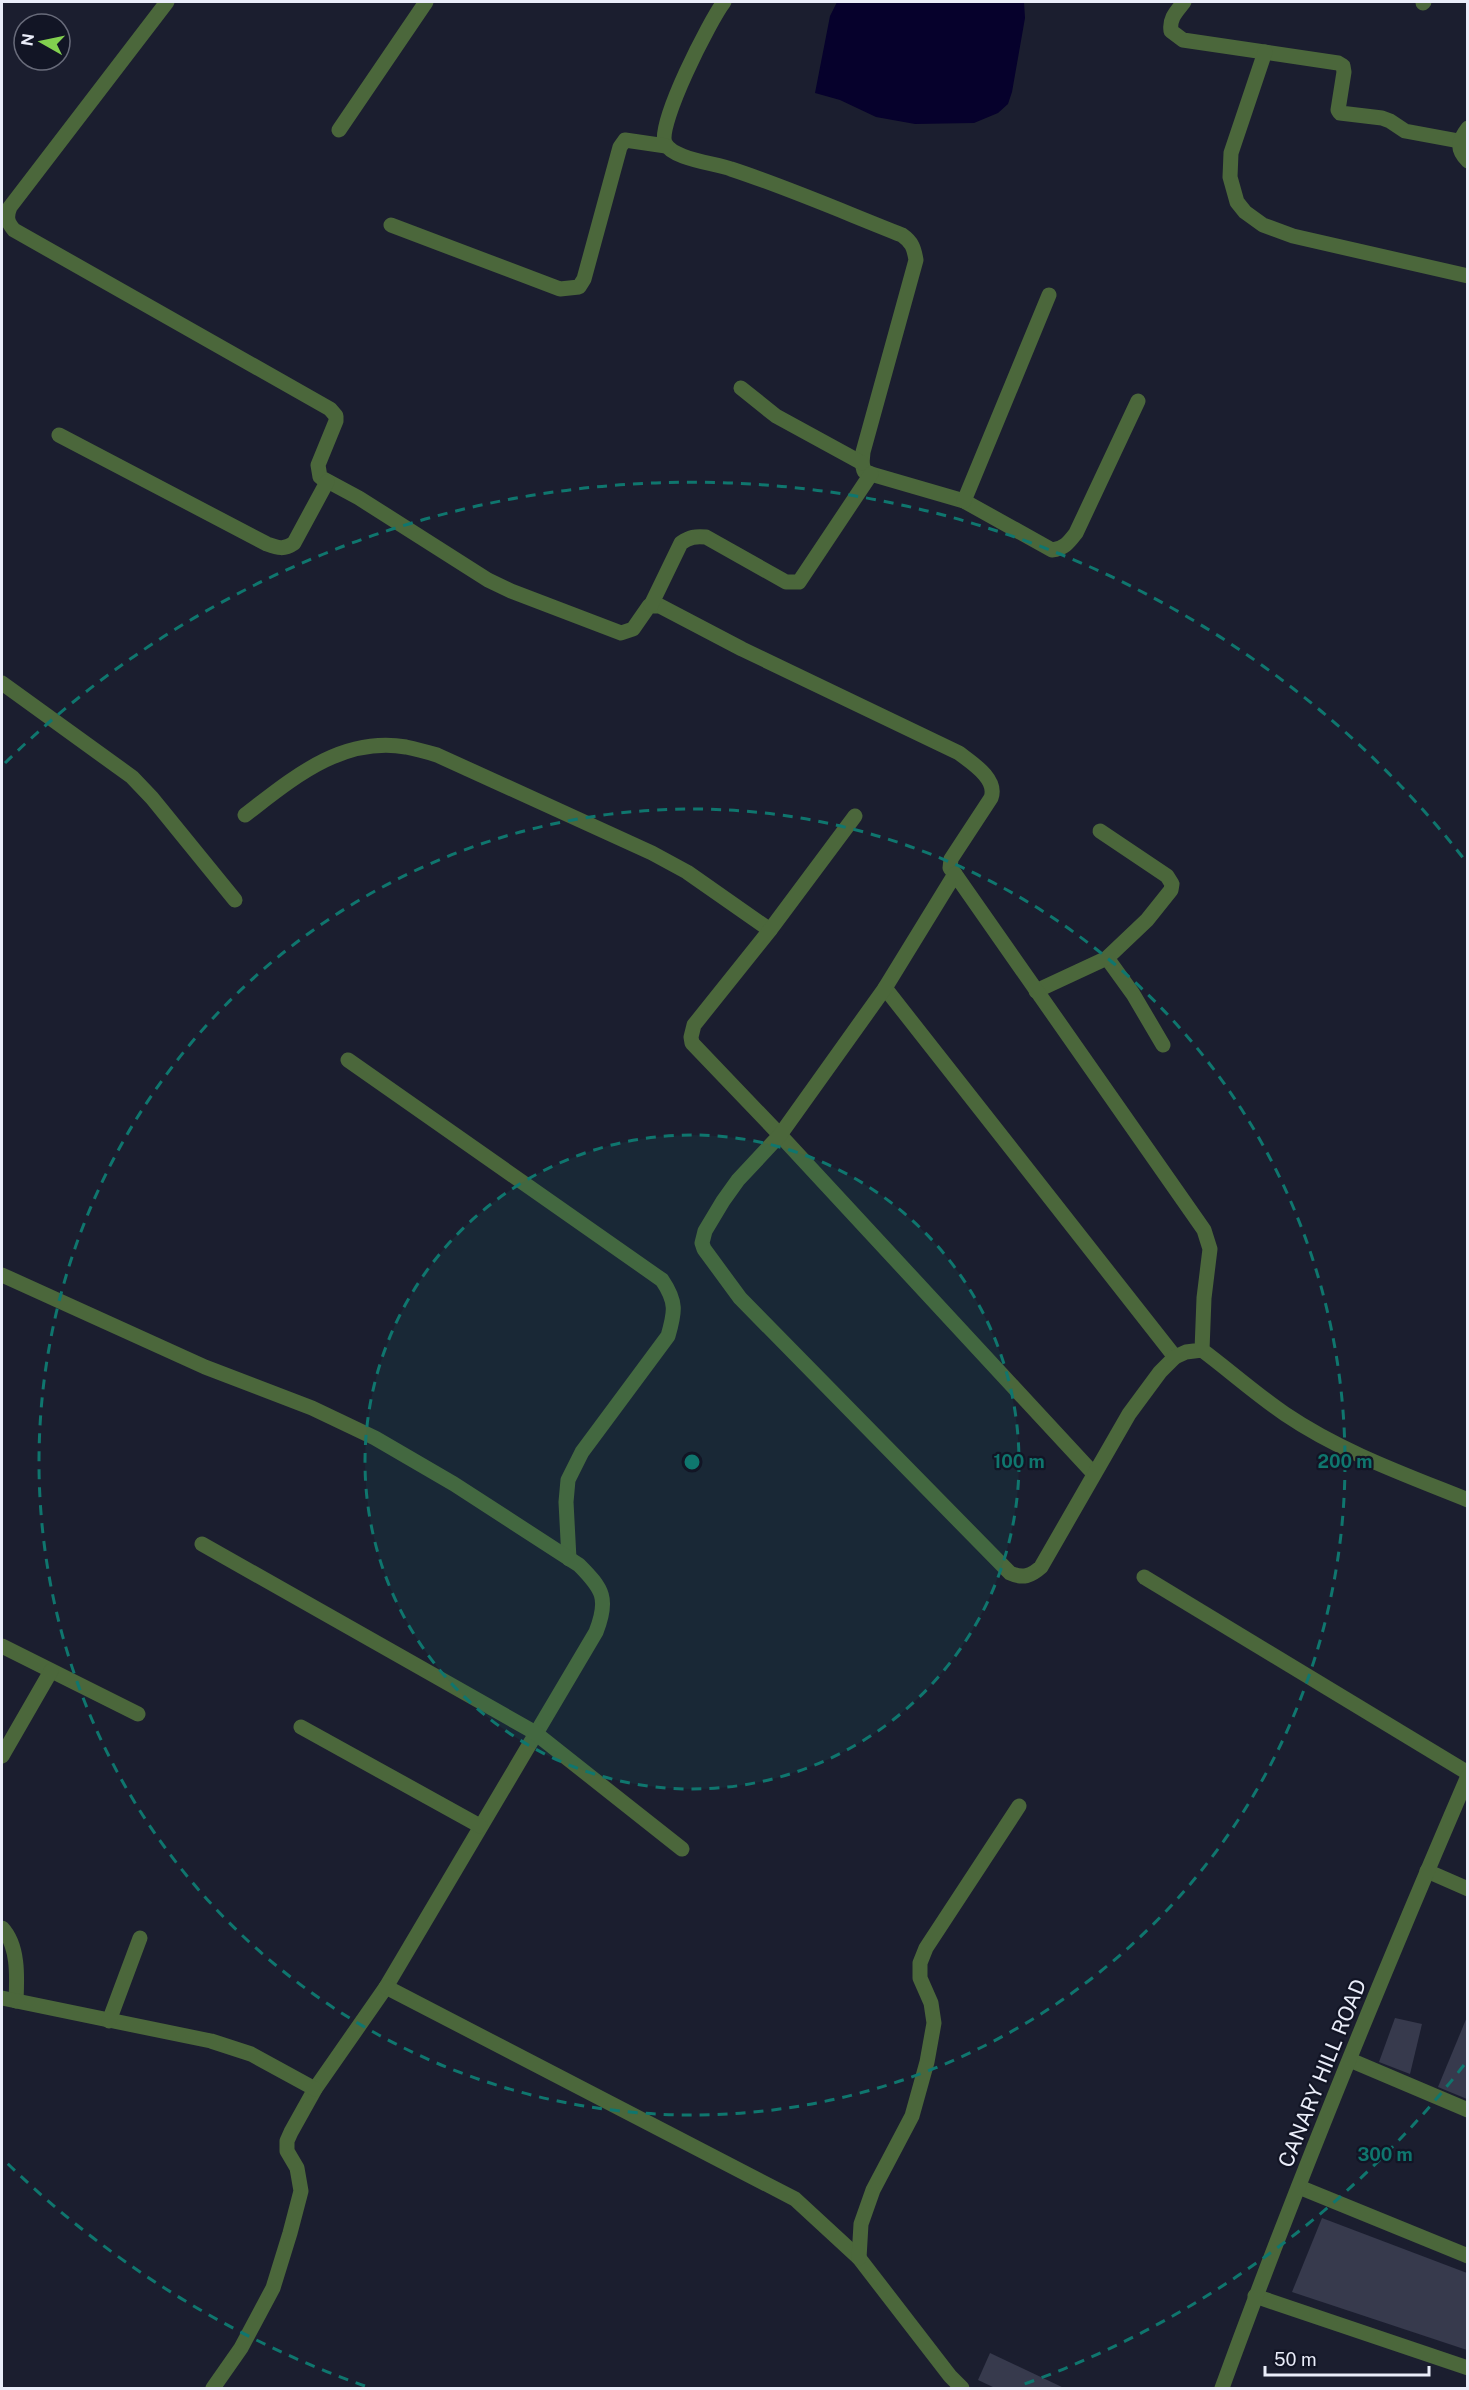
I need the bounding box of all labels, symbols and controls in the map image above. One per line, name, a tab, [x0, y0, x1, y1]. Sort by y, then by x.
north arrow	[12, 12, 72, 72]
text: N	[17, 32, 38, 47]
text: 100 m	[993, 1451, 1045, 1472]
text: 200 m	[1318, 1451, 1372, 1472]
centre of rings	[682, 1452, 702, 1472]
street label: CANARY HILL ROAD	[1273, 1975, 1371, 2171]
text: 300 m	[1357, 2144, 1413, 2165]
scale bar	[1265, 2339, 1428, 2377]
text: 50 m	[1274, 2349, 1317, 2370]

